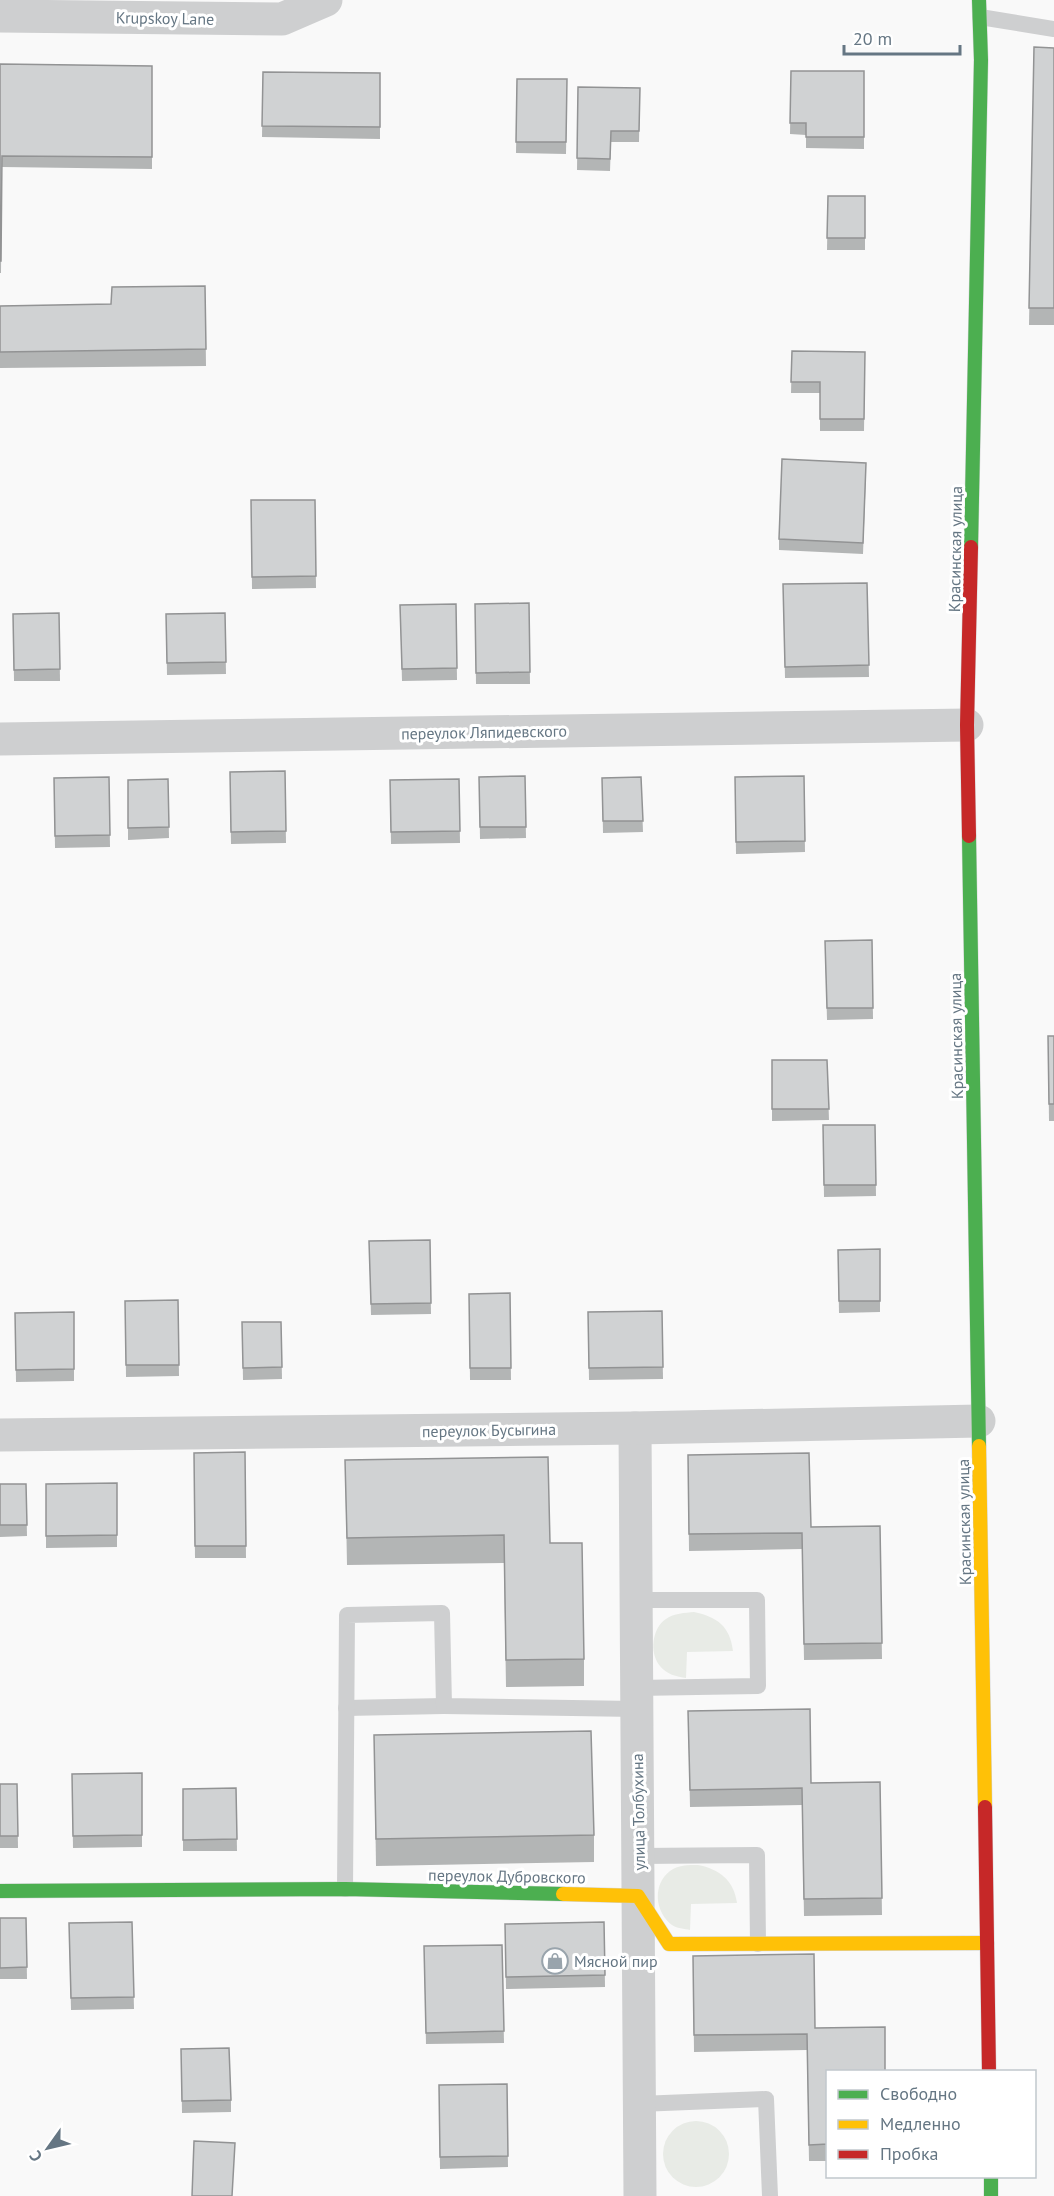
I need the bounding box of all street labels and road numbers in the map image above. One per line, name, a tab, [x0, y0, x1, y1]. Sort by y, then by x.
street label: Krupskoy Lane	[116, 7, 214, 29]
street label: Красинская улица	[944, 486, 966, 612]
street label: переулок Ляпидевского	[401, 721, 567, 743]
street label: Красинская улица	[945, 973, 967, 1099]
street label: переулок Бусыгина	[422, 1419, 556, 1441]
street label: Красинская улица	[953, 1459, 975, 1585]
street label: улица Толбухина	[627, 1753, 649, 1871]
street label: переулок Дубровского	[428, 1865, 586, 1887]

